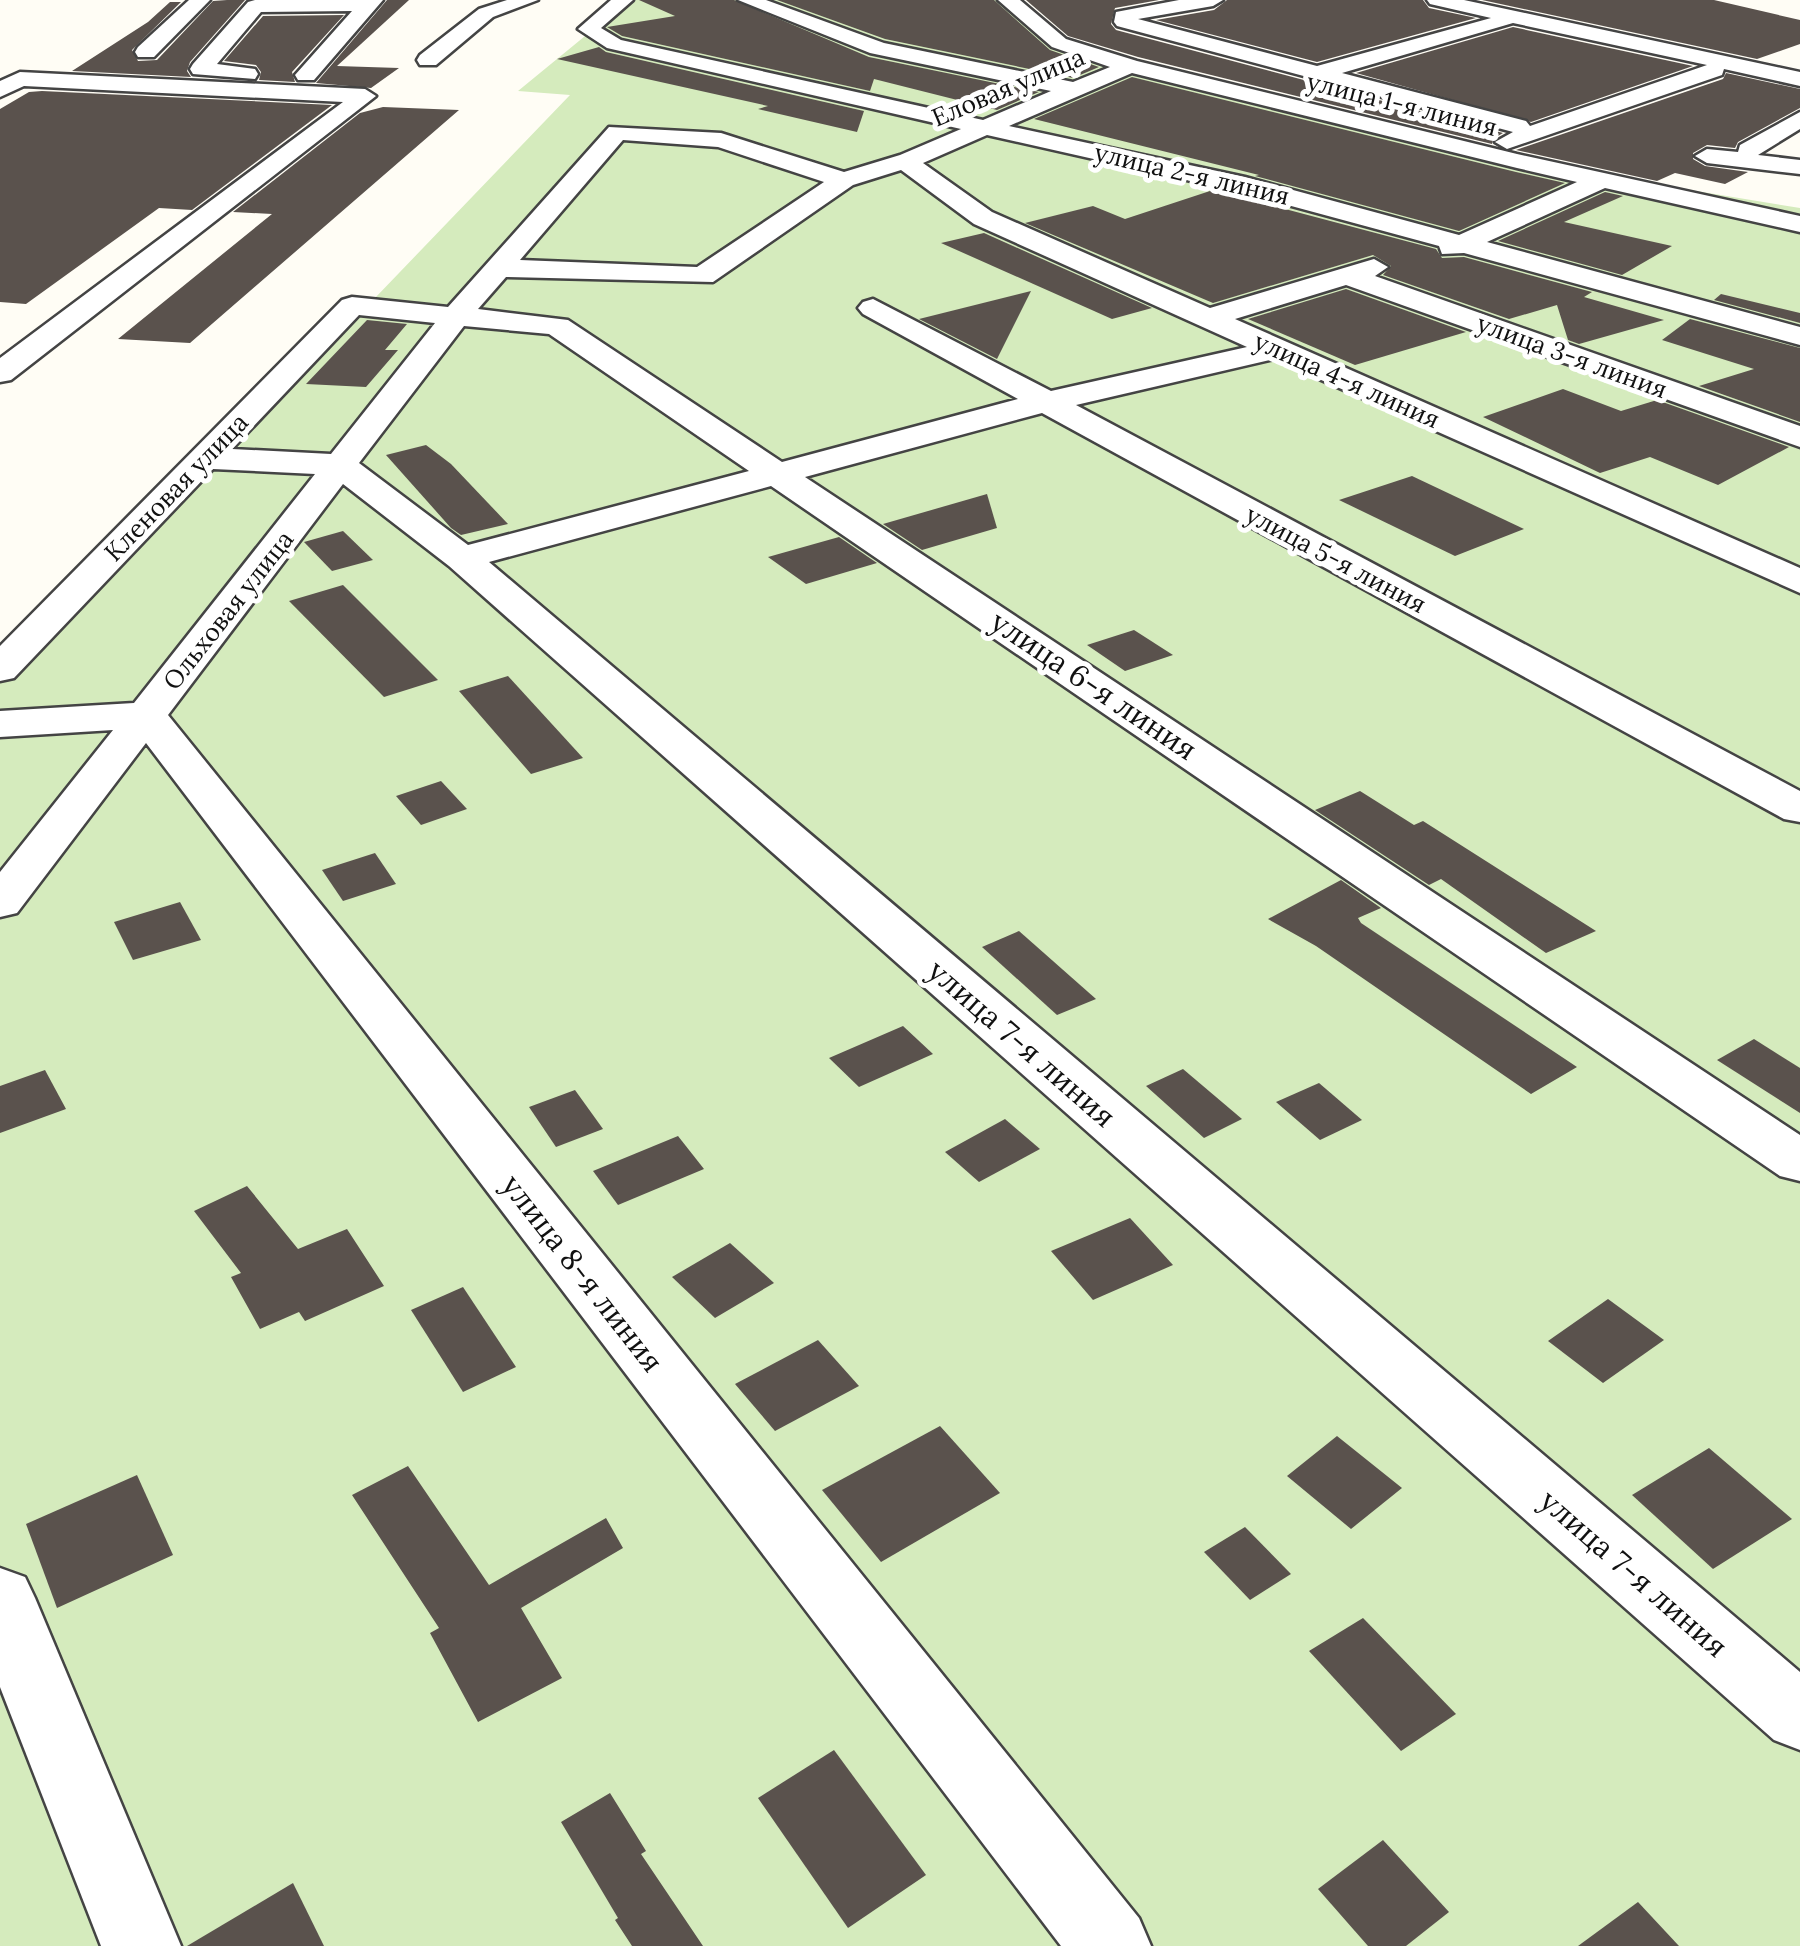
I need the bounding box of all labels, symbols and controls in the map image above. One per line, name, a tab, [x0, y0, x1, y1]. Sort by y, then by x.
street label: Еловая улица	[927, 40, 1089, 134]
street label: улица 1-я линия	[1304, 65, 1500, 143]
street label: улица 2-я линия	[1091, 136, 1293, 212]
street label: улица 3-я линия	[1473, 307, 1671, 405]
street label: улица 4-я линия	[1249, 325, 1445, 435]
street label: Кленовая улица	[97, 406, 255, 568]
street label: улица 5-я линия	[1240, 498, 1432, 620]
street label: Ольховая улица	[156, 524, 300, 696]
street label: улица 6-я линия	[983, 602, 1204, 769]
street label: улица 7-я линия	[920, 951, 1124, 1136]
street label: улица 8-я линия	[493, 1167, 672, 1380]
street label: улица 7-я линия	[1532, 1481, 1736, 1666]

